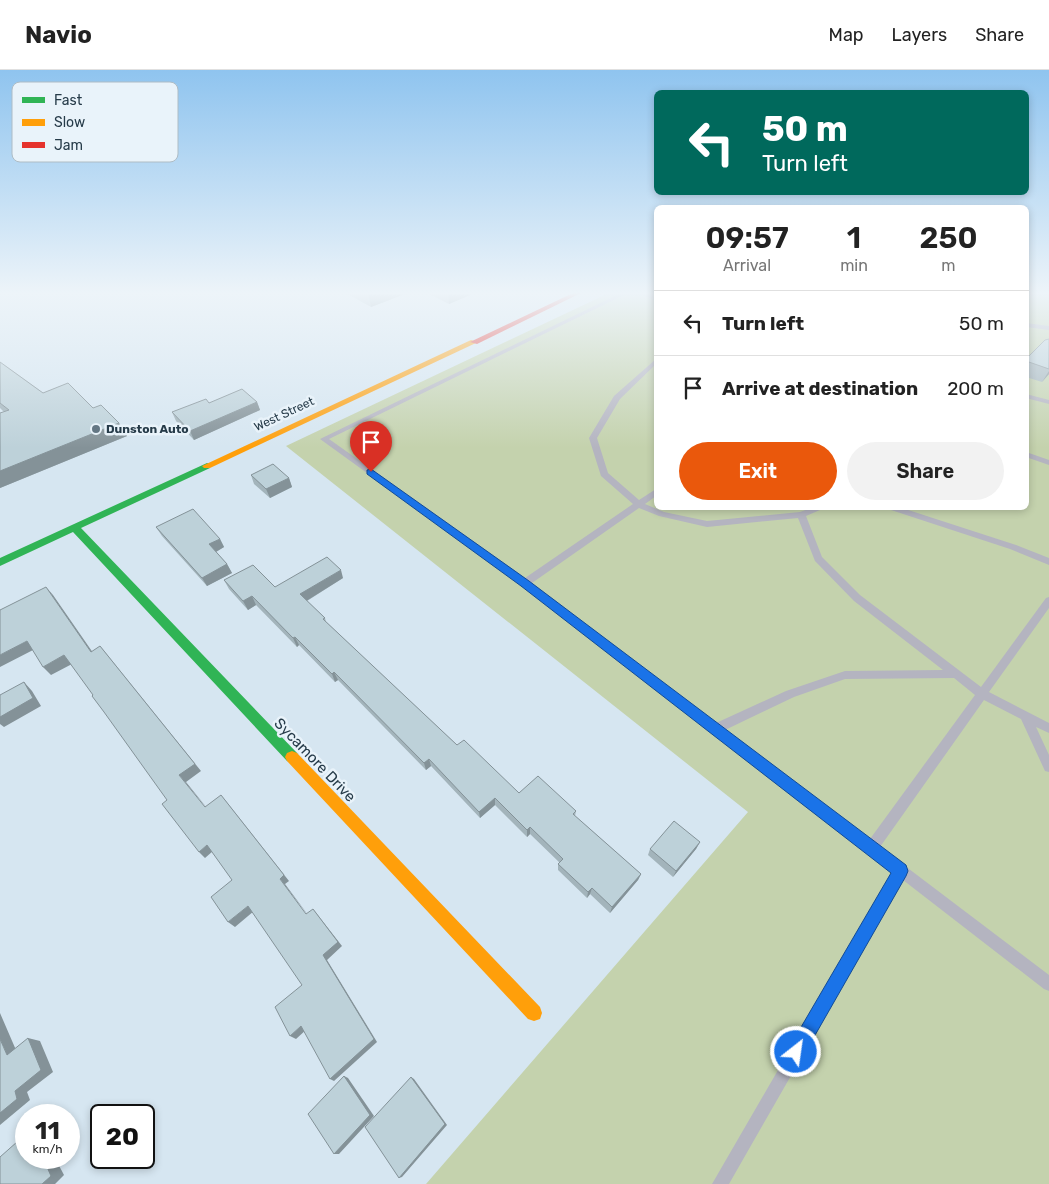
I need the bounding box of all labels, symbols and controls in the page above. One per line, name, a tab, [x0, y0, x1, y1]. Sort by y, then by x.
text: Navio	[25, 21, 92, 49]
text: Map	[829, 24, 864, 46]
text: Layers	[892, 24, 947, 46]
text: Share	[975, 24, 1024, 46]
legend	[12, 82, 178, 162]
text: Fast	[54, 92, 83, 109]
text: 50 m	[762, 108, 848, 150]
icon: left	[679, 110, 744, 175]
text: Slow	[54, 114, 85, 131]
text: Jam	[54, 137, 83, 154]
text: Turn left	[762, 150, 848, 177]
text: 09:57	[706, 220, 789, 256]
text: 1	[847, 220, 861, 256]
text: 250	[919, 220, 977, 256]
text: Arrival	[723, 256, 771, 275]
text: min	[840, 256, 868, 275]
text: m	[941, 256, 956, 275]
icon: left	[679, 309, 707, 337]
text: Turn left	[722, 312, 804, 335]
text: 50 m	[959, 312, 1004, 335]
icon: arrive	[679, 374, 707, 402]
text: Arrive at destination	[722, 377, 918, 400]
text: 200 m	[947, 377, 1004, 400]
street label: West Street	[252, 394, 316, 434]
pin	[350, 421, 392, 472]
place label: Dunston Auto	[106, 422, 189, 436]
marker: Dunston Auto	[90, 423, 102, 435]
icon: arrive	[357, 428, 385, 456]
button: Exit	[679, 442, 837, 500]
button: Share	[847, 442, 1004, 500]
street label: Sycamore Drive	[270, 714, 360, 806]
position arrow	[769, 1025, 821, 1077]
speed limit sign: 20	[90, 1104, 155, 1169]
text: 11	[35, 1116, 60, 1145]
text: km/h	[33, 1142, 62, 1156]

